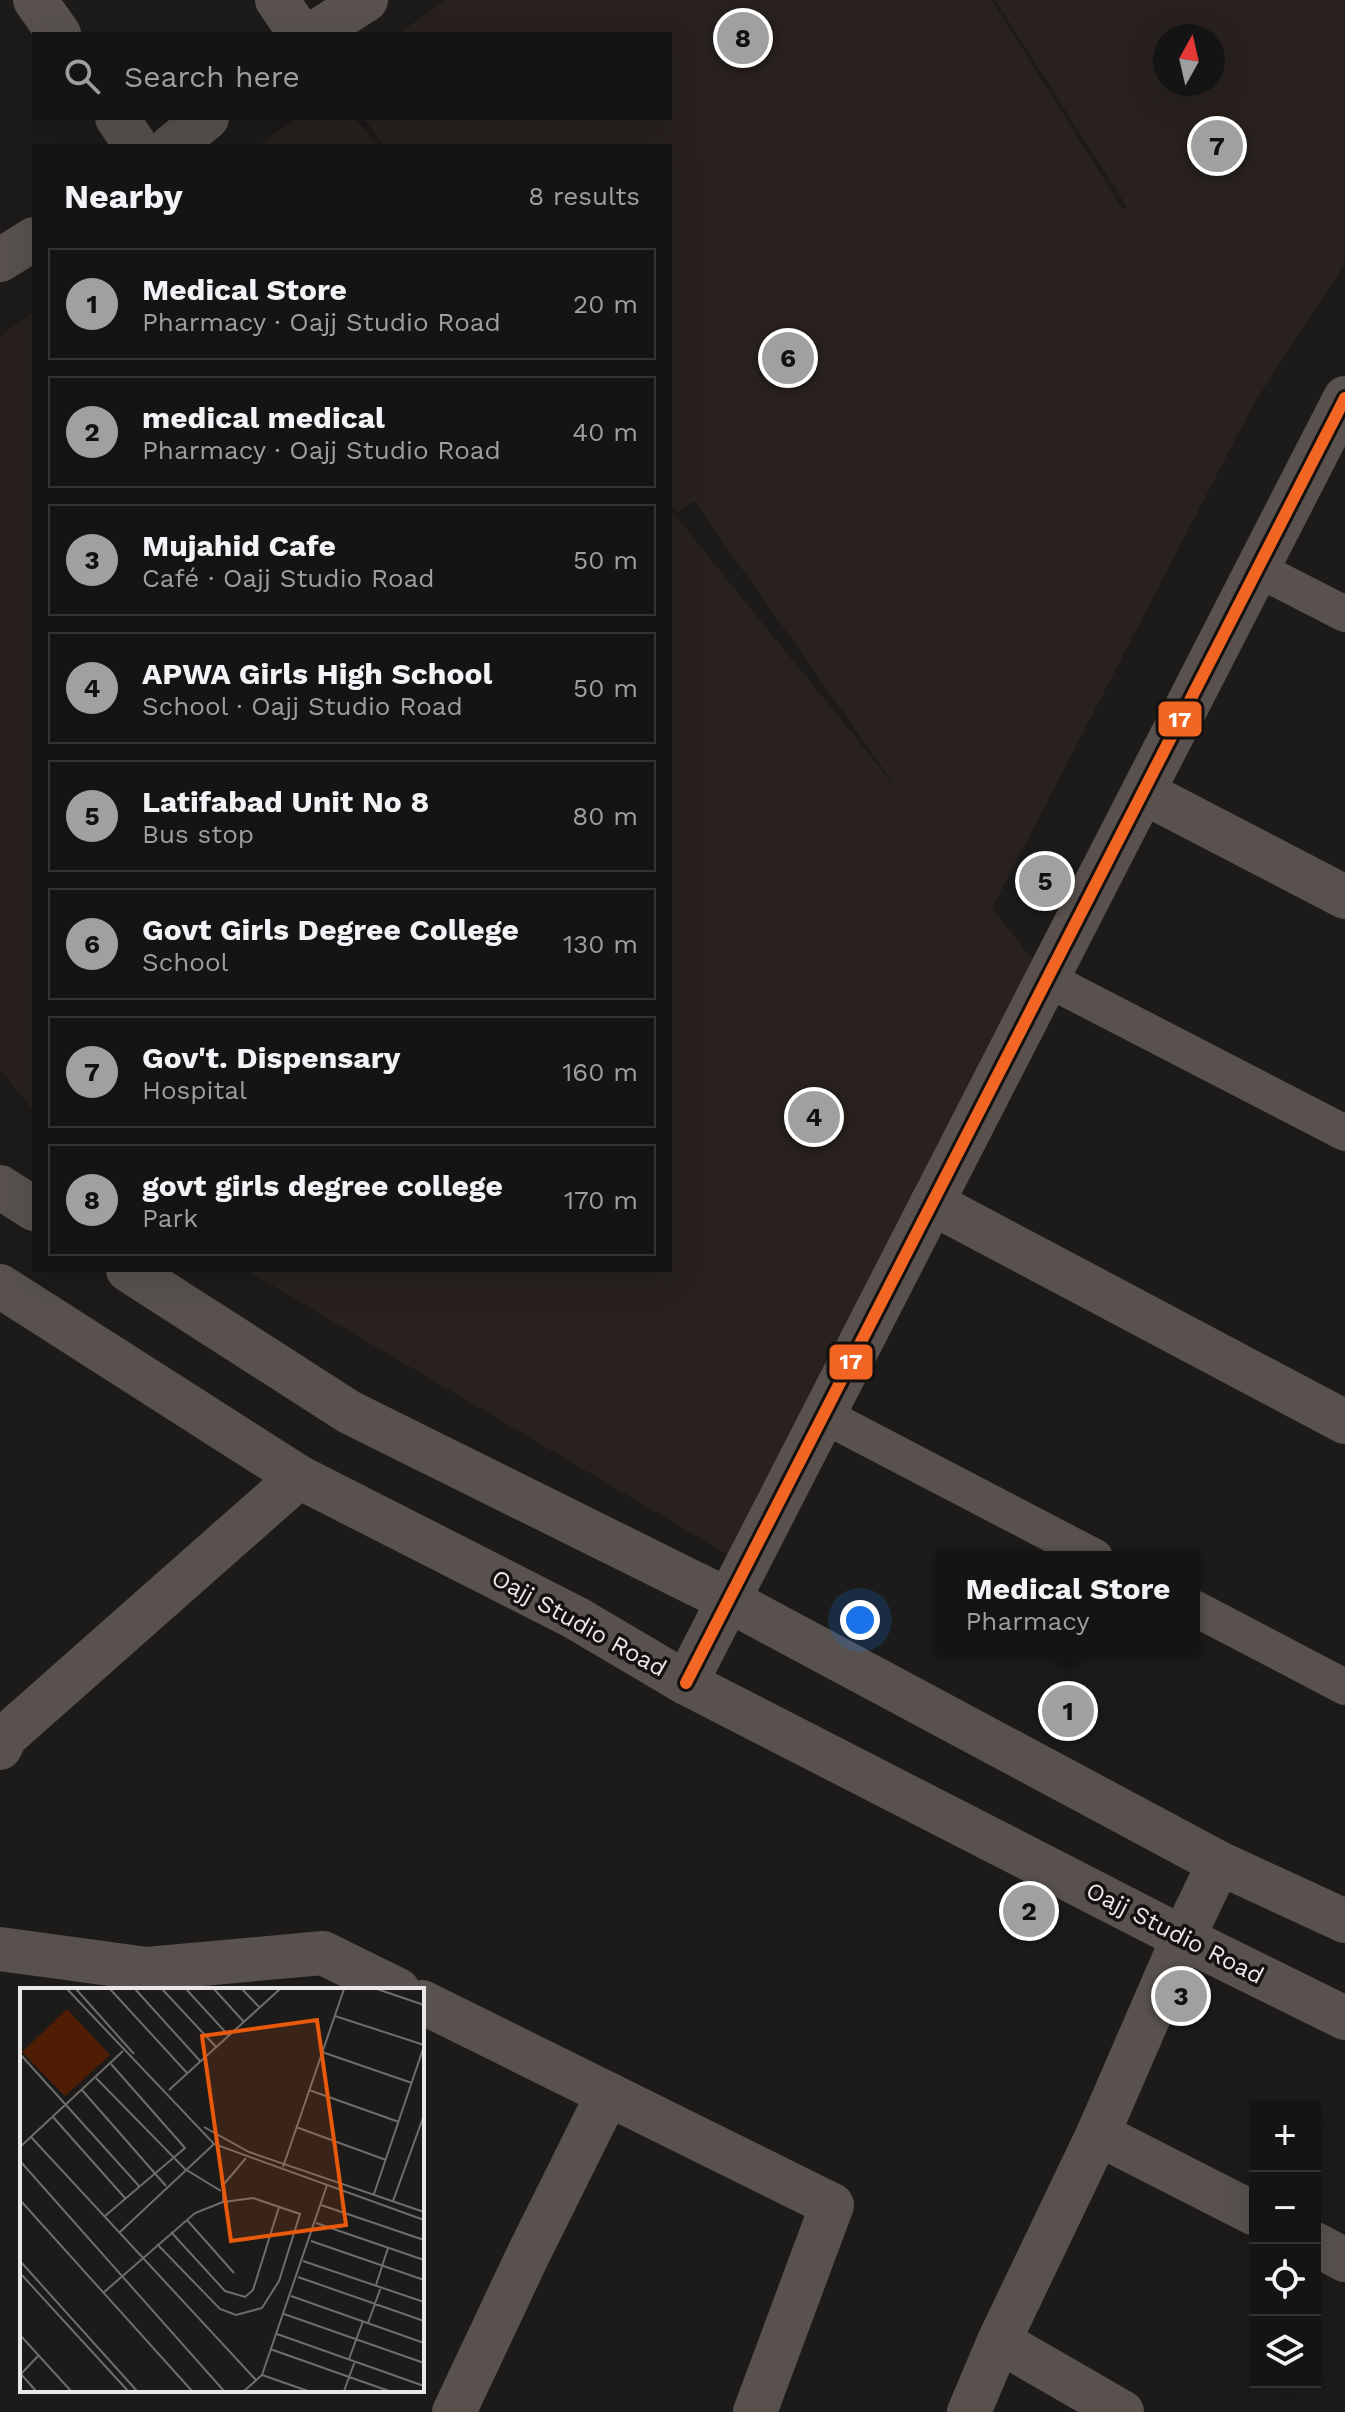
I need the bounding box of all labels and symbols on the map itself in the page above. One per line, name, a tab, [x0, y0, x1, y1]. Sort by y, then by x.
pin: 8	[717, 8, 769, 68]
north arrow	[1153, 24, 1225, 96]
pin: 7	[1191, 116, 1243, 176]
pin: 6	[762, 328, 814, 388]
line badge: 17	[1157, 700, 1203, 738]
text: 17	[1169, 707, 1191, 732]
pin: 5	[1019, 851, 1071, 911]
pin: 4	[788, 1087, 840, 1147]
line badge: 17	[828, 1343, 874, 1381]
text: 17	[840, 1349, 862, 1374]
street label: Oajj Studio Road	[487, 1563, 671, 1683]
your location	[840, 1600, 880, 1640]
pin: 1	[1042, 1681, 1094, 1741]
street label: Oajj Studio Road	[1082, 1876, 1268, 1990]
pin: 2	[1003, 1881, 1055, 1941]
pin: 3	[1155, 1966, 1207, 2026]
inset map	[20, 1988, 424, 2392]

